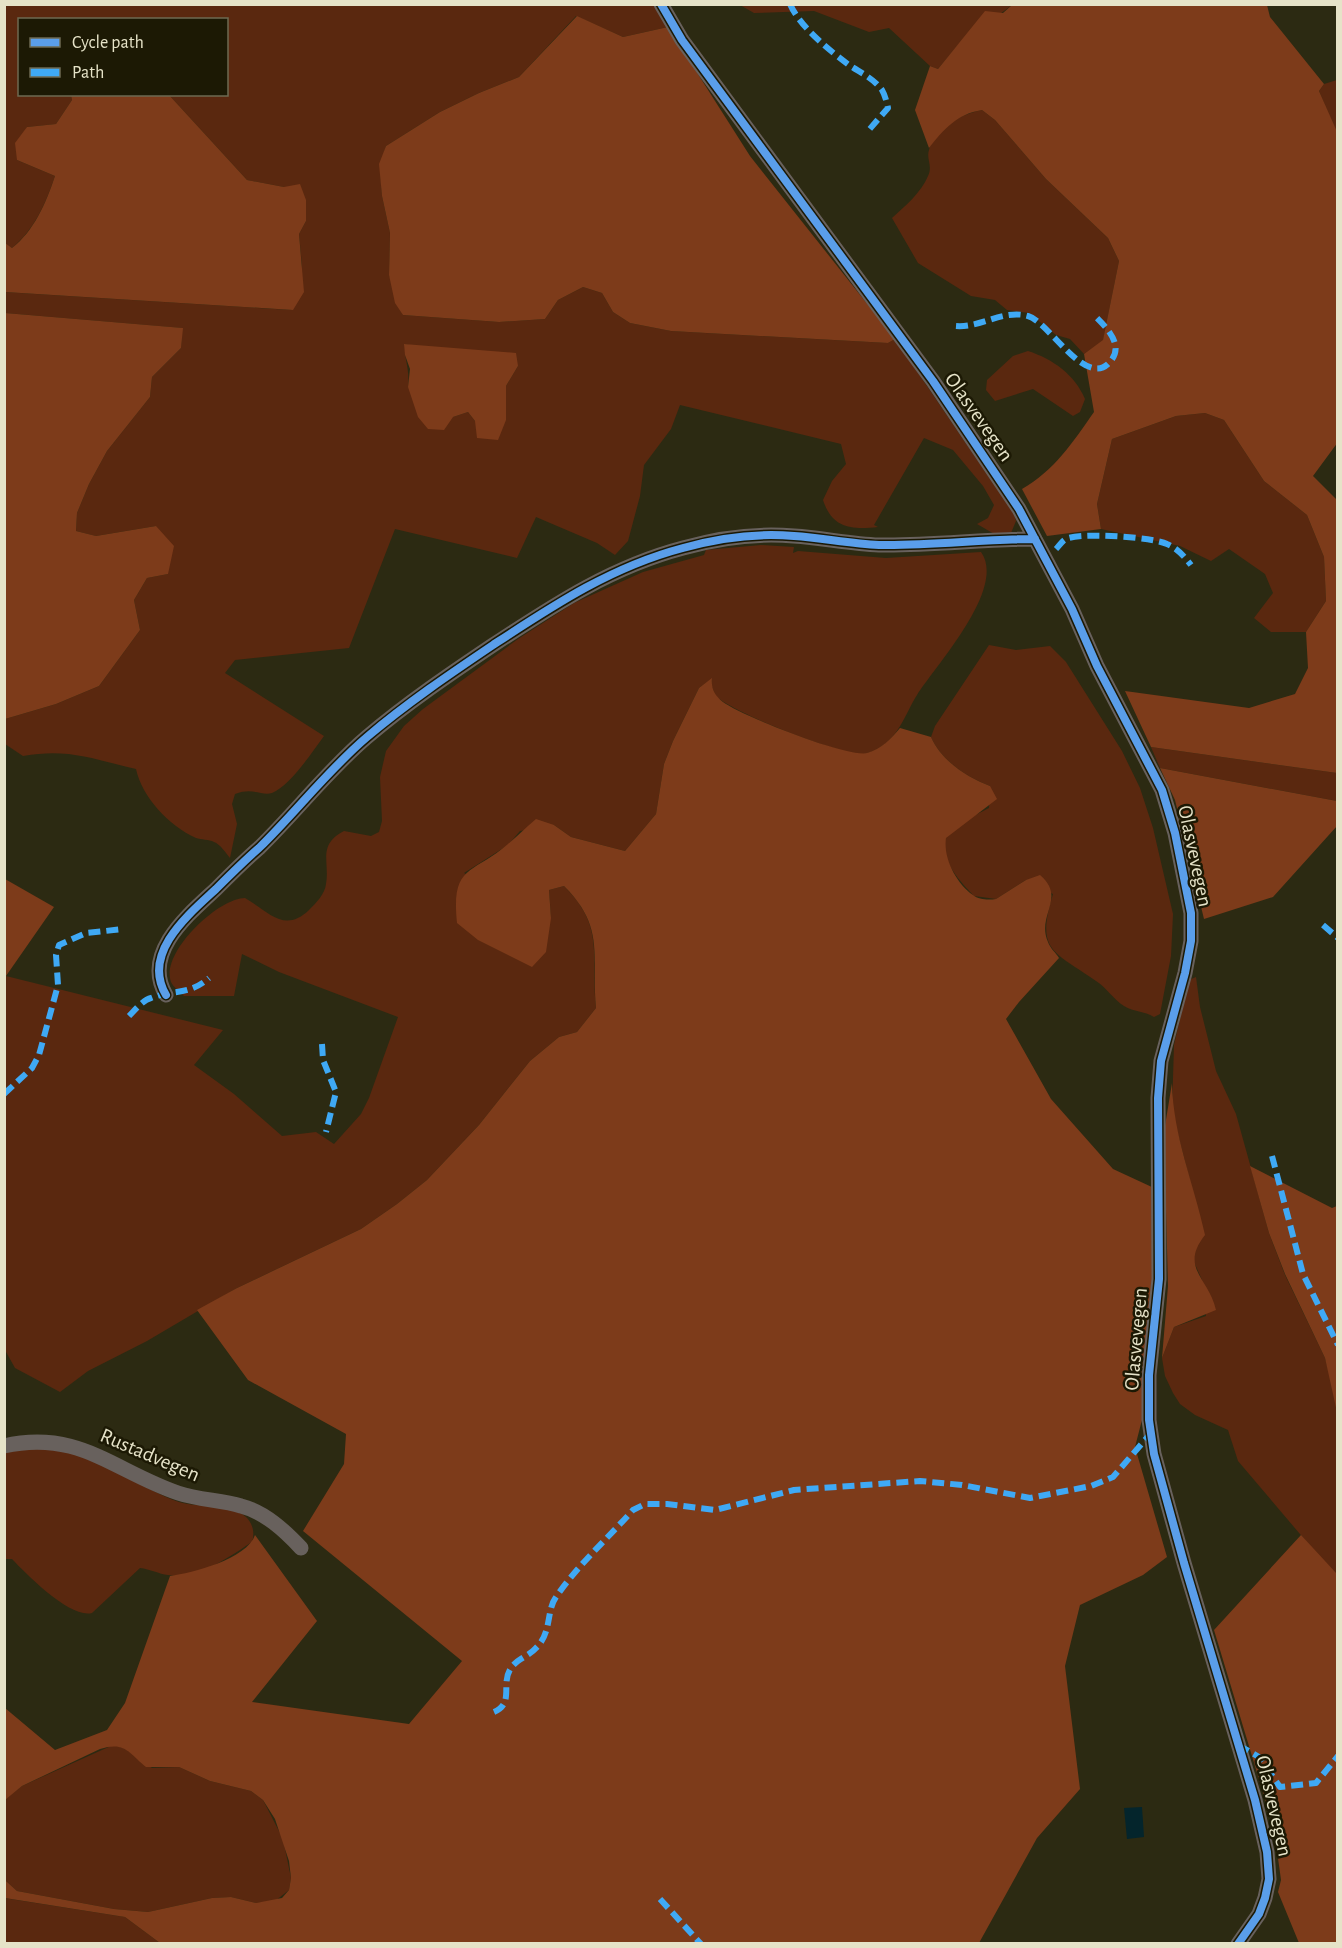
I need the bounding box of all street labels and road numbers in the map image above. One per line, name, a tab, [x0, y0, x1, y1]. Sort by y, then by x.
street label: Olasvevegen	[941, 369, 1017, 465]
street label: Olasvevegen	[1174, 803, 1216, 909]
street label: Olasvevegen	[1121, 1287, 1151, 1391]
street label: Rustadvegen	[97, 1425, 203, 1485]
street label: Olasvevegen	[1252, 1753, 1296, 1859]

